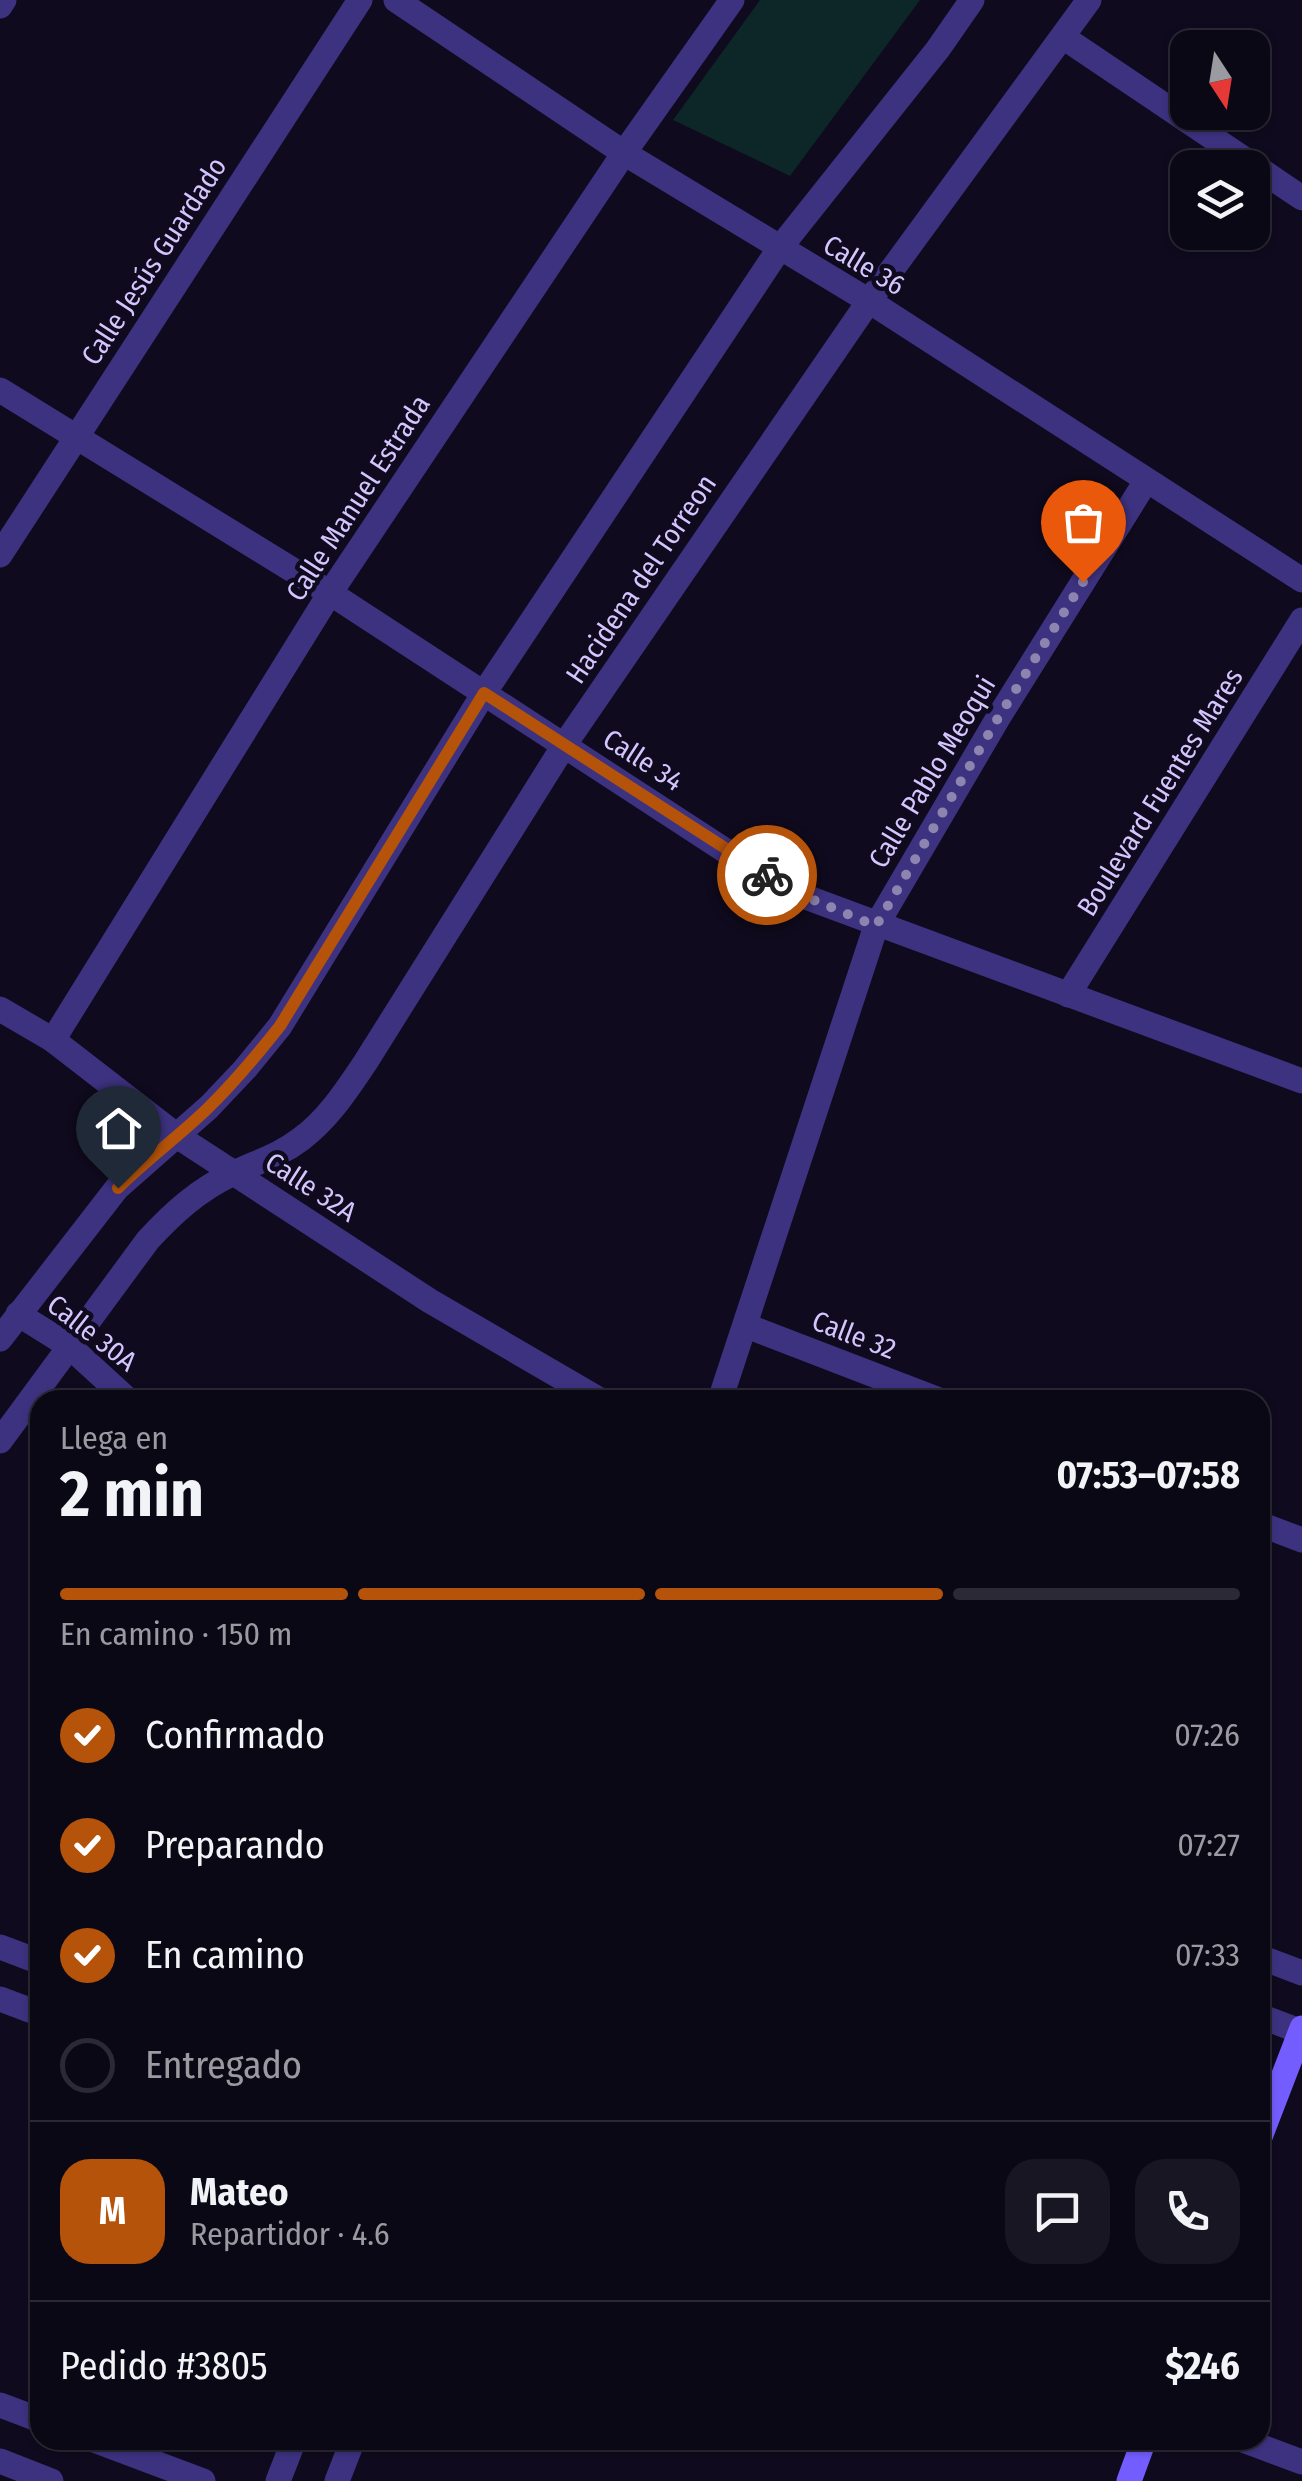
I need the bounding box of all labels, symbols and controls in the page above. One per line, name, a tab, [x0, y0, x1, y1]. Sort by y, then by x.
north arrow	[1170, 30, 1270, 130]
map controls	[1170, 30, 1270, 250]
button: layers	[1170, 150, 1270, 250]
street label: Calle Jesús Guardado	[75, 151, 233, 371]
street label: Calle 36	[817, 228, 911, 302]
street label: Calle Manuel Estrada	[279, 389, 437, 607]
street label: Hacidena del Torreon	[559, 468, 723, 690]
pin	[1041, 480, 1126, 583]
icon: bag	[1056, 495, 1111, 550]
street label: Boulevard Fuentes Mares	[1070, 662, 1250, 922]
street label: Calle Pablo Meoqui	[862, 670, 1002, 874]
street label: Calle 34	[597, 722, 689, 798]
courier	[717, 825, 817, 925]
icon: bike	[740, 848, 795, 903]
pin	[76, 1086, 161, 1189]
icon: home	[91, 1101, 146, 1156]
street label: Calle 32A	[259, 1145, 363, 1229]
street label: Calle 30A	[41, 1288, 143, 1378]
street label: Calle 32	[807, 1304, 901, 1366]
text: Llega en	[60, 1419, 168, 1457]
text: 07:53–07:58	[1056, 1452, 1240, 1498]
text: 2 min	[60, 1455, 204, 1533]
text: En camino · 150 m	[60, 1615, 292, 1653]
icon: check	[60, 1708, 115, 1763]
text: Confirmado	[145, 1712, 325, 1758]
text: 07:26	[1174, 1716, 1240, 1754]
icon: check	[60, 1818, 115, 1873]
text: Preparando	[145, 1822, 325, 1868]
text: 07:27	[1177, 1826, 1240, 1864]
icon: check	[60, 1928, 115, 1983]
text: En camino	[145, 1932, 305, 1978]
text: 07:33	[1175, 1936, 1240, 1974]
text: Entregado	[145, 2042, 302, 2088]
button: chat	[1005, 2159, 1110, 2264]
button: phone	[1135, 2159, 1240, 2264]
text: Mateo	[190, 2169, 289, 2215]
text: M	[99, 2188, 126, 2234]
text: Repartidor · 4.6	[190, 2215, 390, 2253]
text: Pedido #3805	[60, 2343, 268, 2389]
text: $246	[1165, 2343, 1240, 2389]

